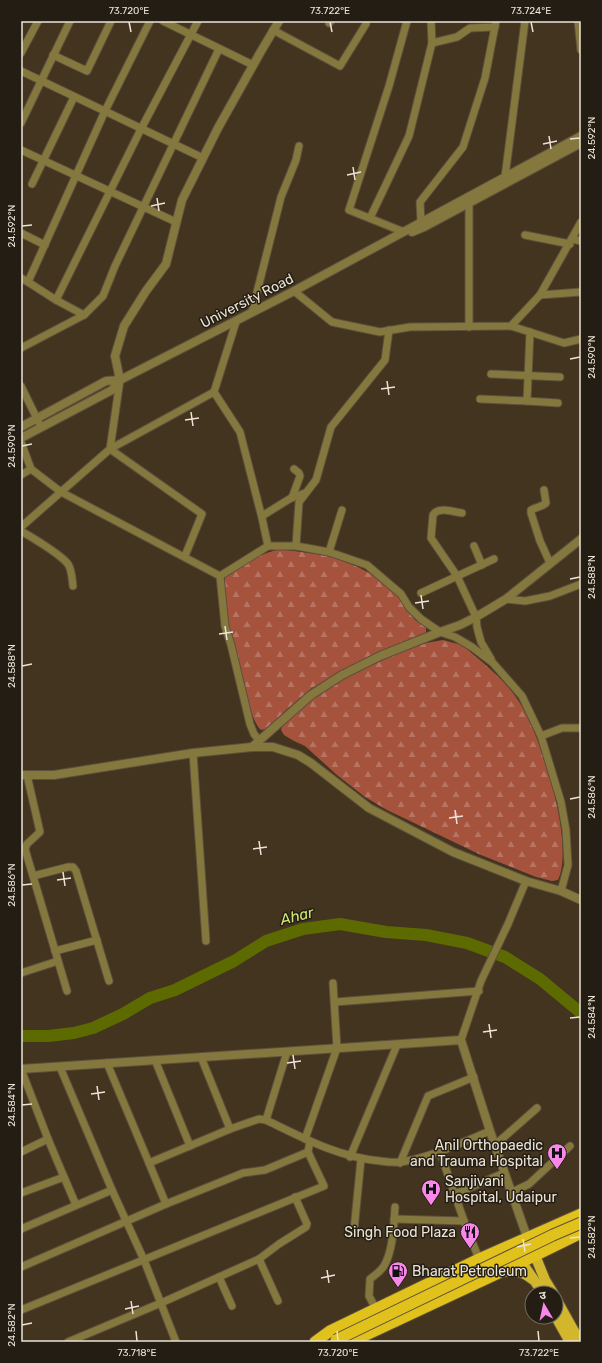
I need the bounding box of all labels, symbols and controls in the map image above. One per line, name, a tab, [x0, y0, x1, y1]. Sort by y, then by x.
text: 73.720°E	[109, 5, 149, 17]
text: 73.722°E	[310, 5, 350, 17]
text: 73.724°E	[511, 5, 551, 17]
text: 24.592°N	[586, 116, 598, 159]
text: 24.592°N	[6, 204, 18, 247]
street label: University Road	[198, 270, 296, 332]
text: 24.590°N	[586, 335, 598, 379]
text: 24.590°N	[6, 424, 18, 468]
text: 24.588°N	[586, 555, 598, 599]
text: 24.588°N	[6, 644, 18, 688]
text: 24.586°N	[586, 775, 598, 819]
text: 24.586°N	[6, 863, 18, 907]
water label: Ahar	[277, 903, 317, 929]
text: 24.584°N	[586, 995, 598, 1039]
text: 24.584°N	[6, 1083, 18, 1127]
place label: Anil Orthopaedic and Trauma Hospital	[410, 1137, 543, 1170]
hospital icon: Anil Orthopaedic and Trauma Hospital	[546, 1142, 568, 1170]
place label: Sanjivani Hospital, Udaipur	[445, 1173, 557, 1206]
hospital icon: Sanjivani Hospital, Udaipur	[420, 1178, 442, 1206]
text: 24.582°N	[586, 1215, 598, 1259]
restaurant icon: Singh Food Plaza	[459, 1221, 481, 1249]
place label: Singh Food Plaza	[344, 1224, 456, 1241]
fuel station icon: Bharat Petroleum	[387, 1260, 409, 1288]
place label: Bharat Petroleum	[412, 1263, 527, 1280]
north arrow	[524, 1285, 564, 1325]
text: उ	[538, 1289, 547, 1303]
text: 24.582°N	[6, 1303, 18, 1347]
text: 73.718°E	[117, 1347, 157, 1359]
text: 73.720°E	[318, 1347, 358, 1359]
text: 73.722°E	[519, 1347, 559, 1359]

